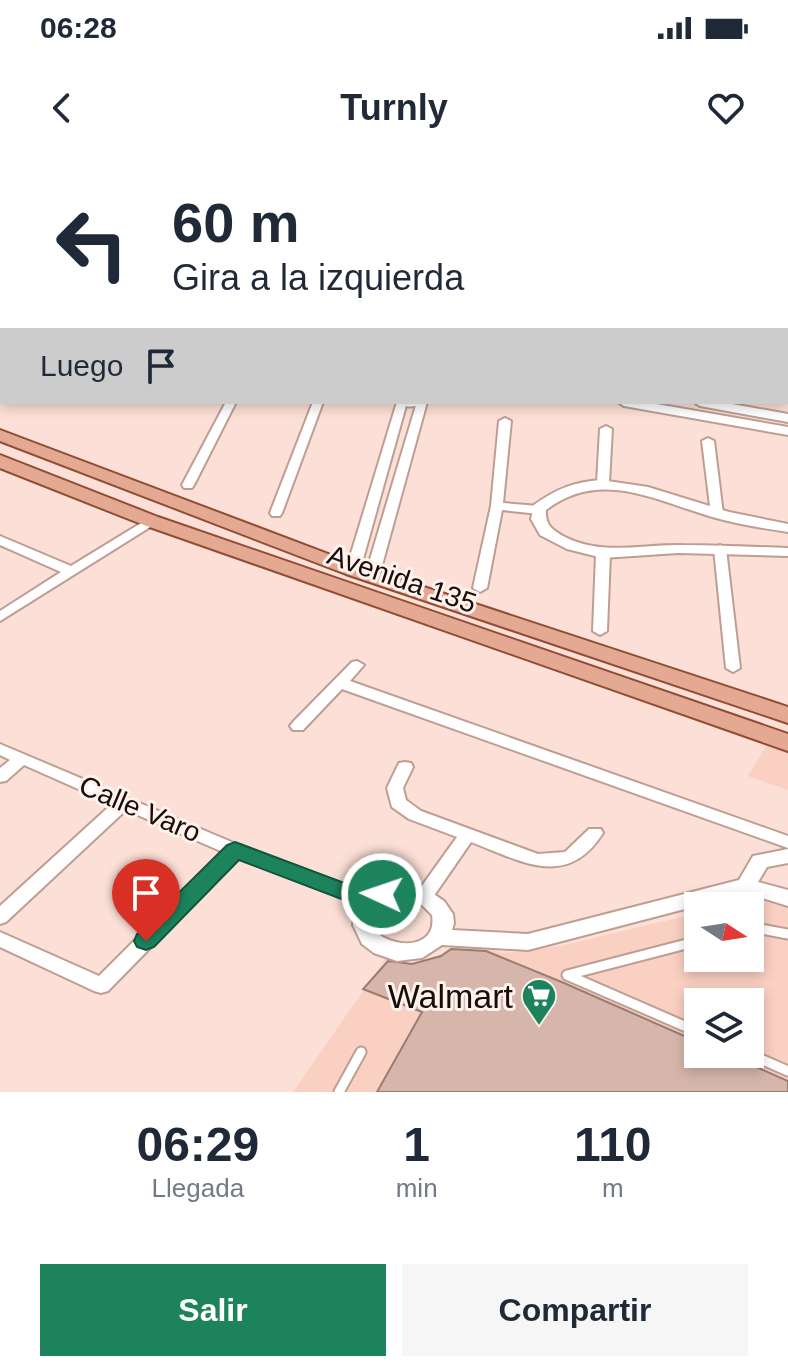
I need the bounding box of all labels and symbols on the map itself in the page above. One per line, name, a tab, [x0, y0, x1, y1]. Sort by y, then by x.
street label: Avenida 135	[324, 539, 480, 619]
street label: Calle Varo	[75, 770, 205, 848]
position arrow	[340, 852, 424, 936]
pin	[112, 859, 180, 941]
north arrow	[684, 892, 764, 972]
place label: Walmart	[388, 977, 514, 1015]
supermarket icon: Walmart	[520, 977, 558, 1027]

